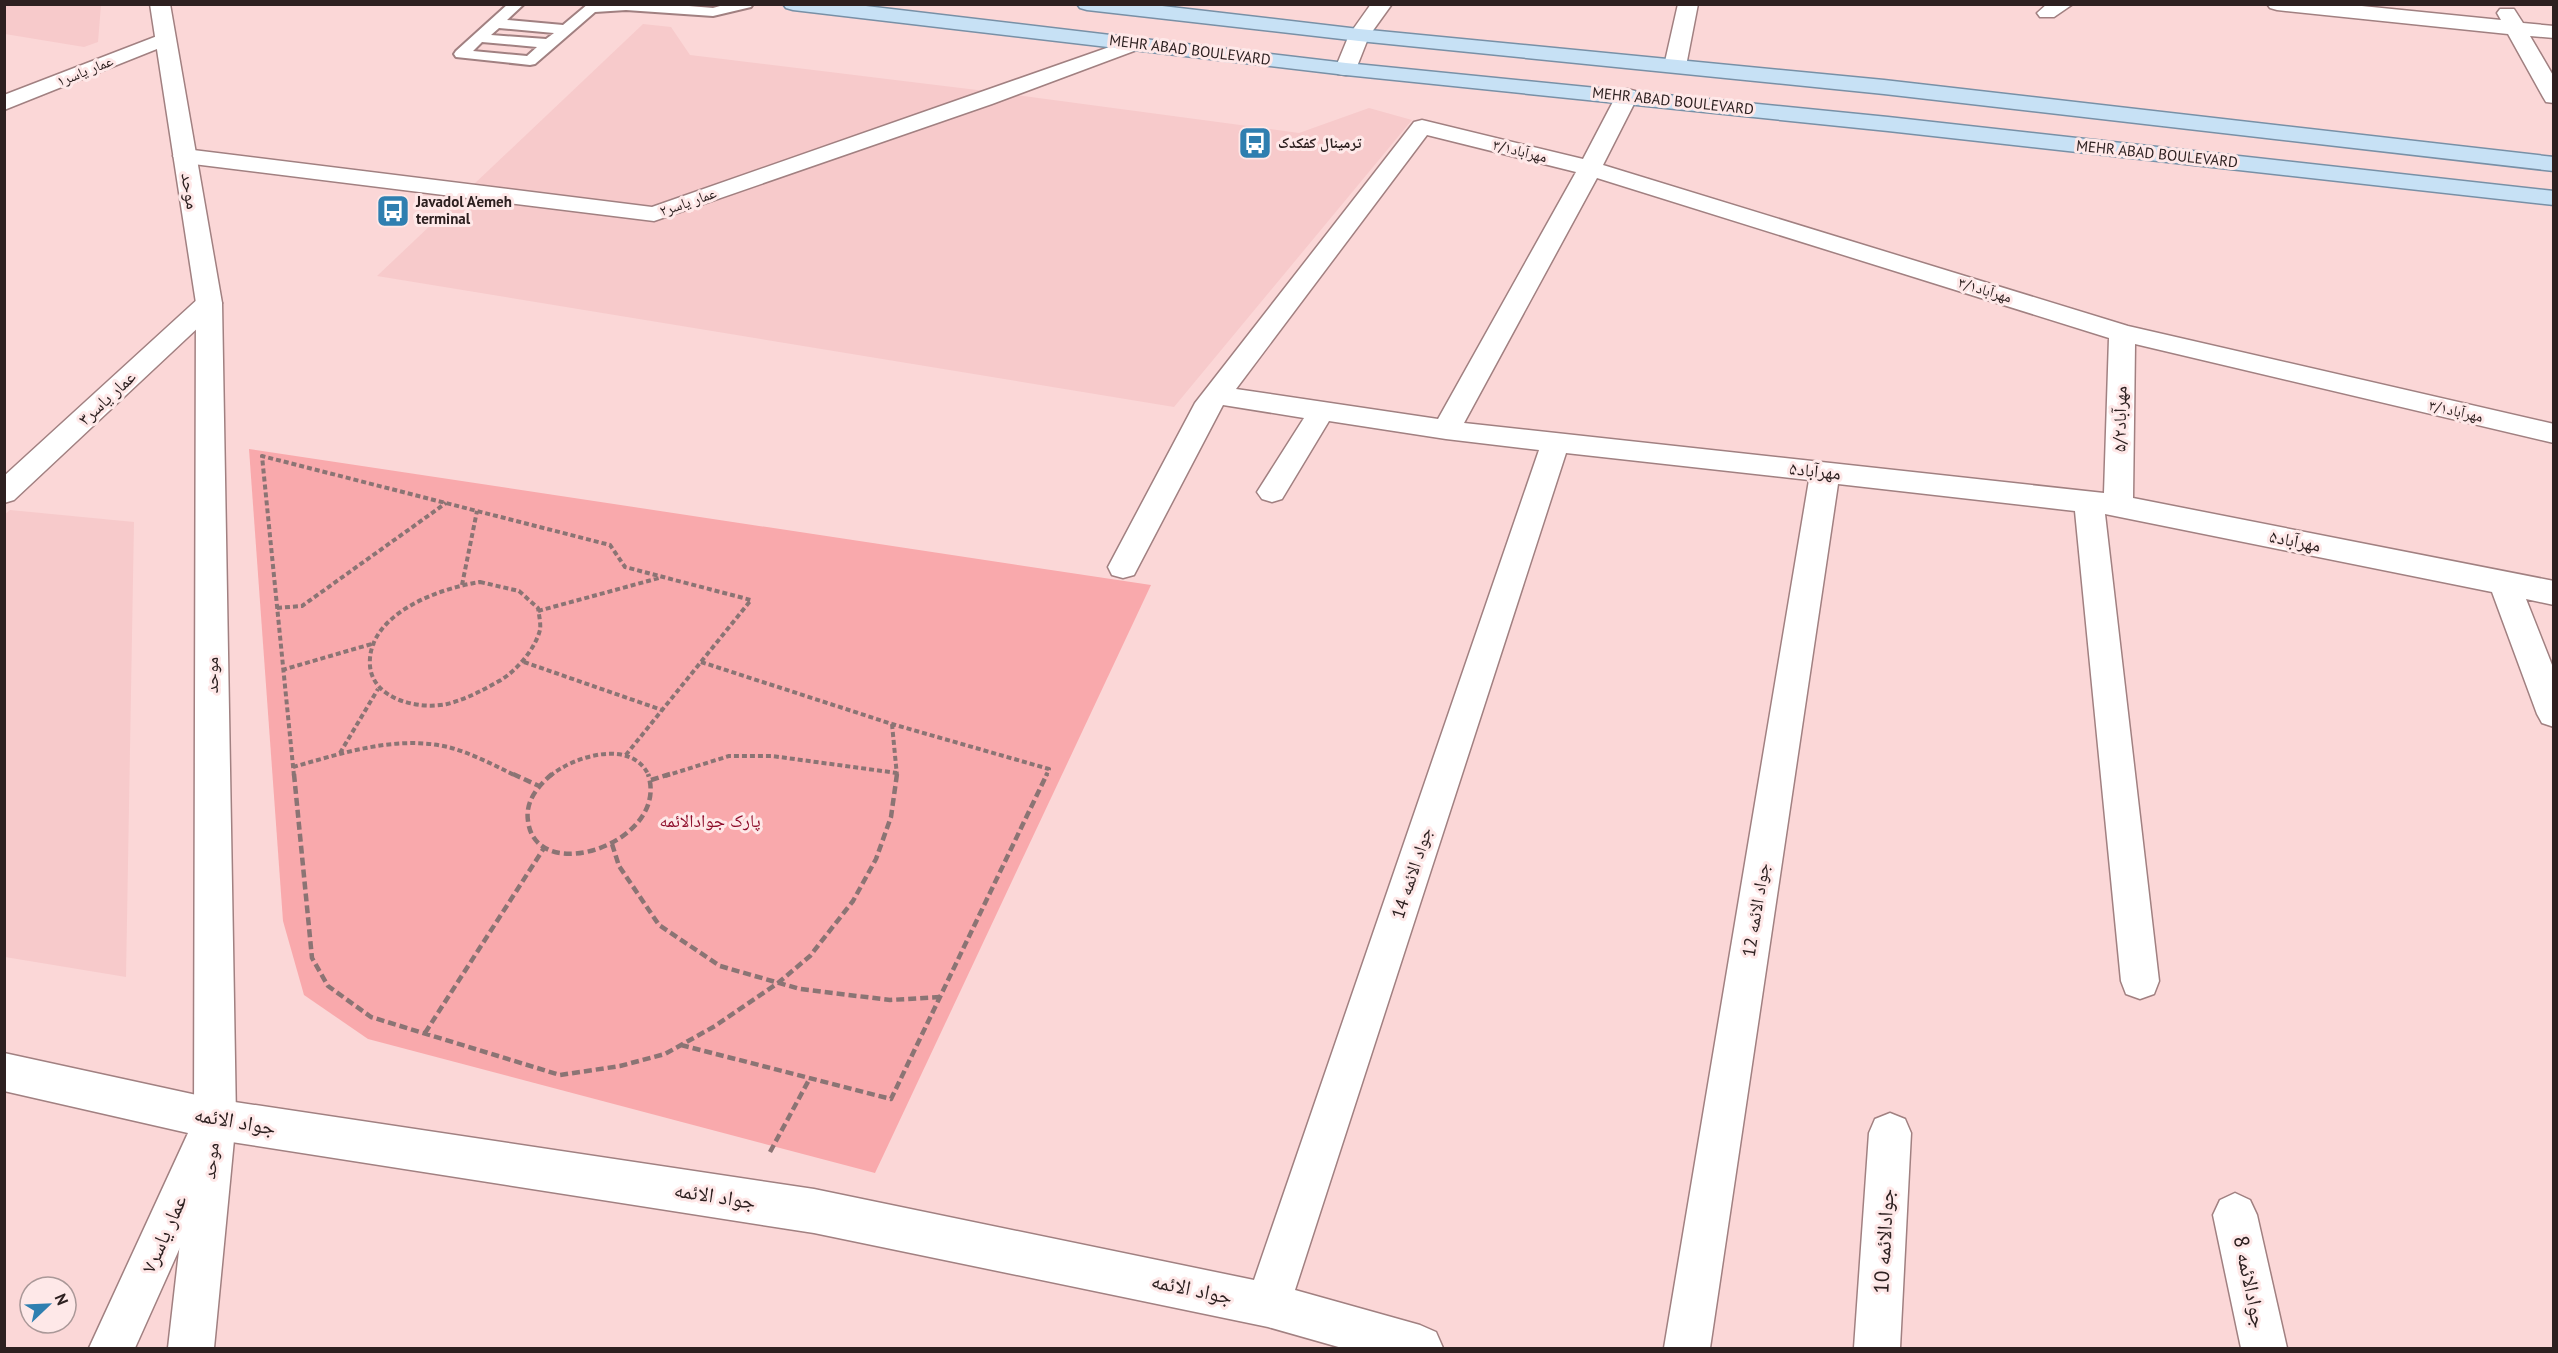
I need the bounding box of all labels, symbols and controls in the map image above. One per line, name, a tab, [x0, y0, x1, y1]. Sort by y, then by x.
street label: MEHR ABAD BOULEVARD	[1108, 30, 1272, 69]
street label: عمار یاسر۱	[54, 51, 116, 90]
street label: MEHR ABAD BOULEVARD	[1591, 83, 1755, 118]
bus stop icon: ترمینال کفکدک	[1237, 125, 1273, 161]
place label: ترمینال کفکدک	[1278, 133, 1361, 152]
street label: مهرآباد۳/۱	[1491, 135, 1549, 166]
street label: MEHR ABAD BOULEVARD	[2075, 136, 2239, 171]
street label: موحد	[176, 171, 205, 211]
street label: عمار یاسر۲	[657, 183, 719, 220]
place label: Javadol A'emeh terminal	[415, 192, 512, 228]
bus stop icon: Javadol A'emeh terminal	[375, 193, 411, 229]
street label: مهرآباد۳/۱	[1956, 272, 2014, 307]
street label: عمار یاسر۳	[73, 365, 140, 430]
street label: مهرآباد۵/۲	[2107, 386, 2132, 452]
street label: مهرآباد۳/۱	[2427, 395, 2485, 426]
street label: مهرآباد۵	[1788, 456, 1842, 485]
street label: مهرآباد۵	[2268, 524, 2323, 557]
street label: موحد	[200, 657, 223, 693]
park label: پارک جوادالائمه	[659, 809, 761, 832]
street label: جواد الائمه 14	[1386, 824, 1437, 922]
street label: جواد الائمه 12	[1737, 861, 1774, 959]
street label: جواد الائمه	[192, 1100, 278, 1141]
street label: موحد	[197, 1142, 224, 1180]
street label: جواد الائمه	[672, 1176, 758, 1215]
street label: جوادالائمه 10	[1867, 1188, 1900, 1294]
street label: عمار یاسر۷	[134, 1190, 193, 1277]
street label: جوادالائمه 8	[2228, 1233, 2273, 1331]
street label: جواد الائمه	[1149, 1267, 1235, 1310]
north arrow	[18, 1275, 78, 1335]
text: N	[51, 1290, 73, 1308]

